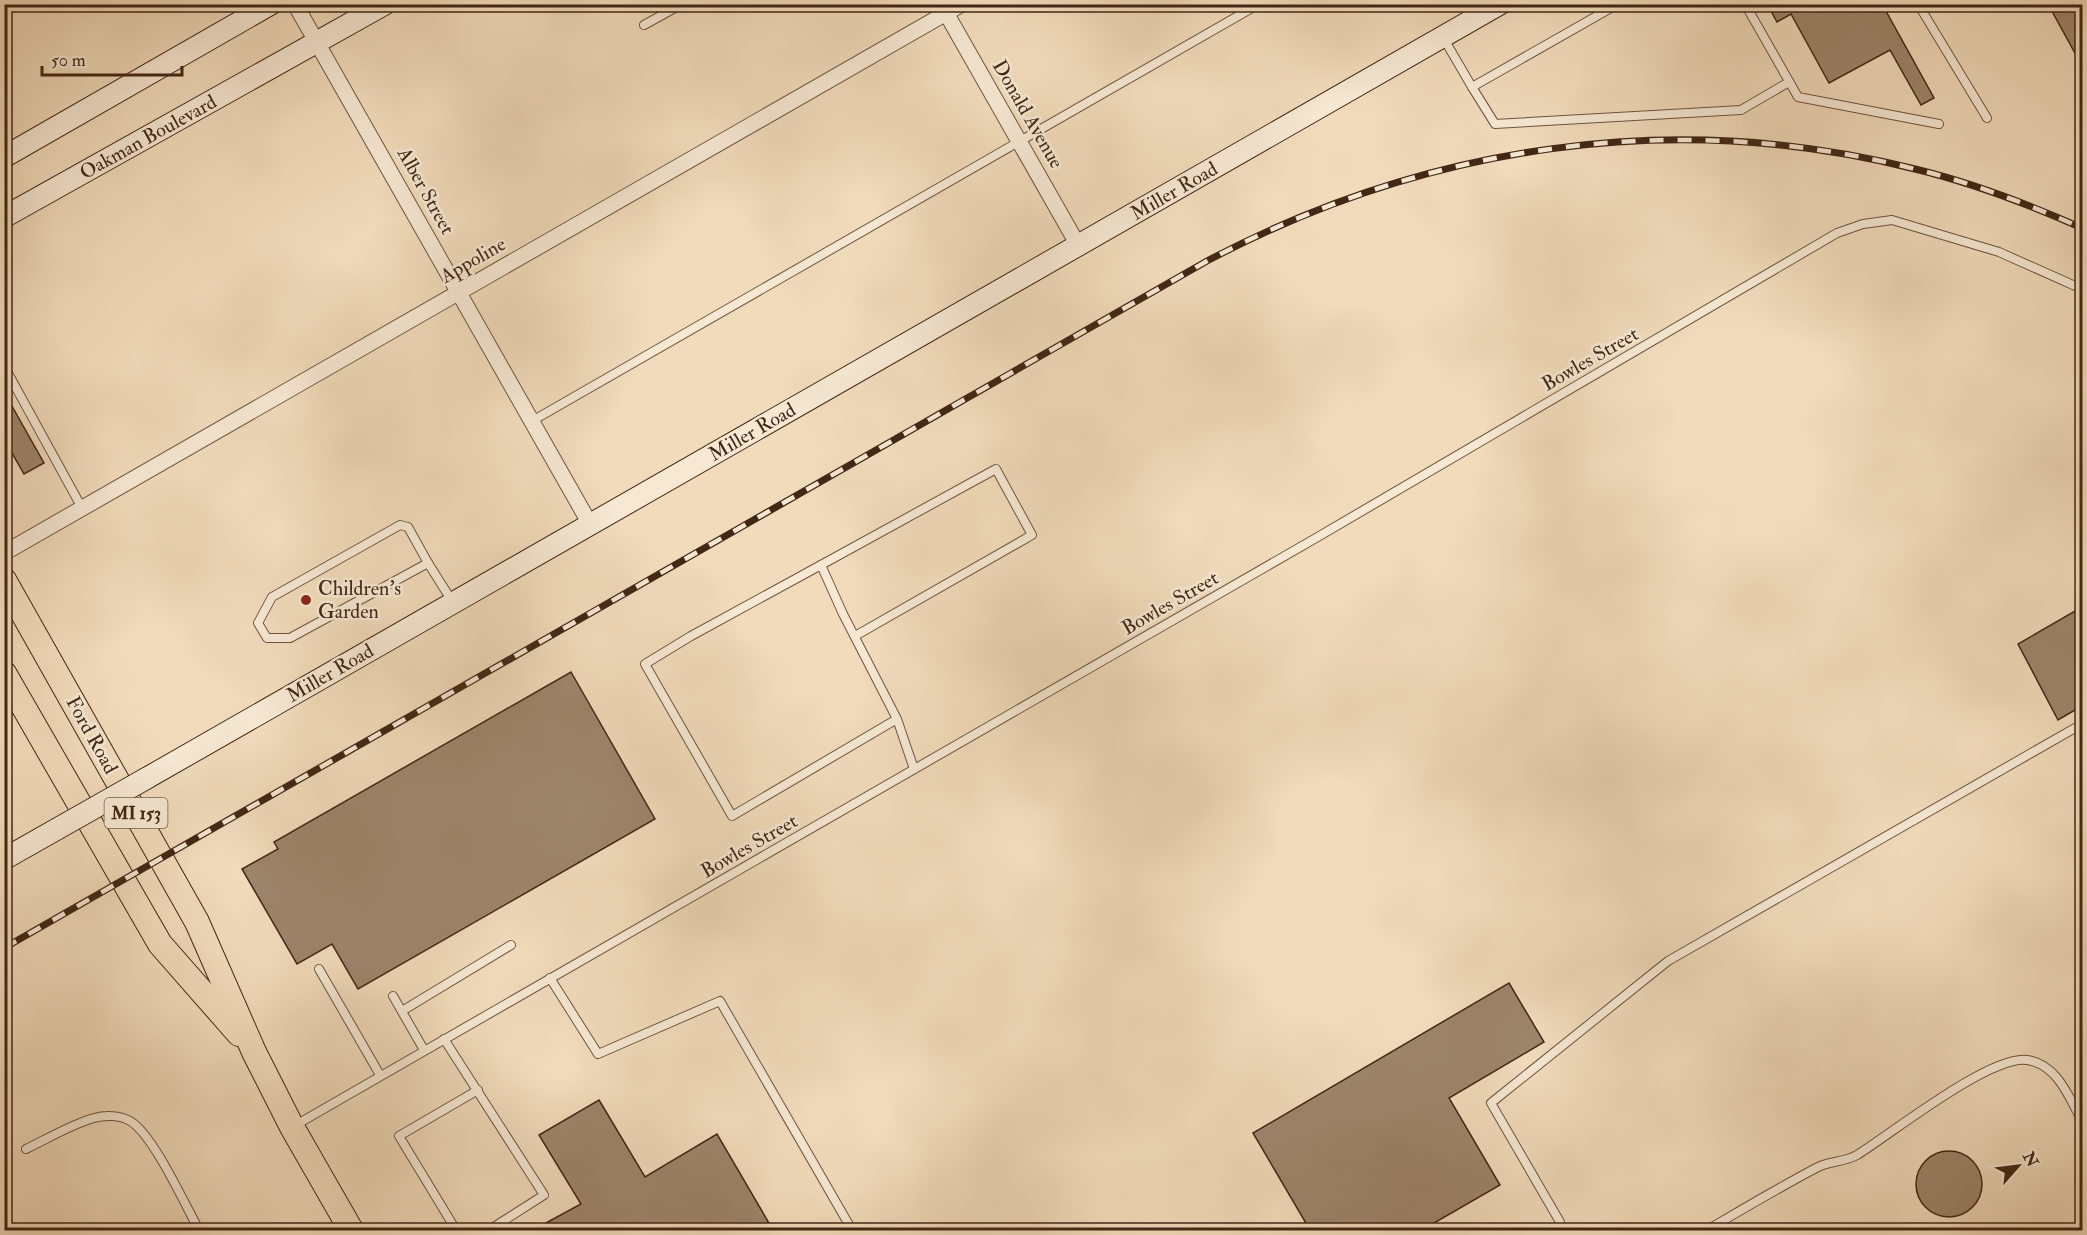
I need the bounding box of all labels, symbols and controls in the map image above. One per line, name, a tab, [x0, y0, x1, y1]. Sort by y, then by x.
scale bar	[42, 39, 182, 77]
text: 50 m	[51, 49, 86, 72]
street label: Donald Avenue	[987, 55, 1069, 173]
street label: Oakman Boulevard	[75, 89, 221, 185]
street label: Alber Street	[391, 142, 460, 239]
street label: Miller Road	[1126, 156, 1222, 226]
street label: Appoline	[435, 231, 511, 290]
street label: Bowles Street	[1537, 321, 1643, 397]
street label: Miller Road	[704, 397, 800, 467]
street label: Bowles Street	[1117, 565, 1223, 641]
place label: Children's Garden	[318, 576, 401, 624]
marker: Children's Garden	[299, 593, 313, 607]
street label: Miller Road	[282, 638, 378, 708]
street label: Ford Road	[60, 692, 124, 778]
road number: MI 153	[104, 798, 168, 828]
street label: Bowles Street	[696, 808, 802, 884]
north arrow	[1988, 1136, 2048, 1196]
text: N	[2018, 1148, 2043, 1171]

